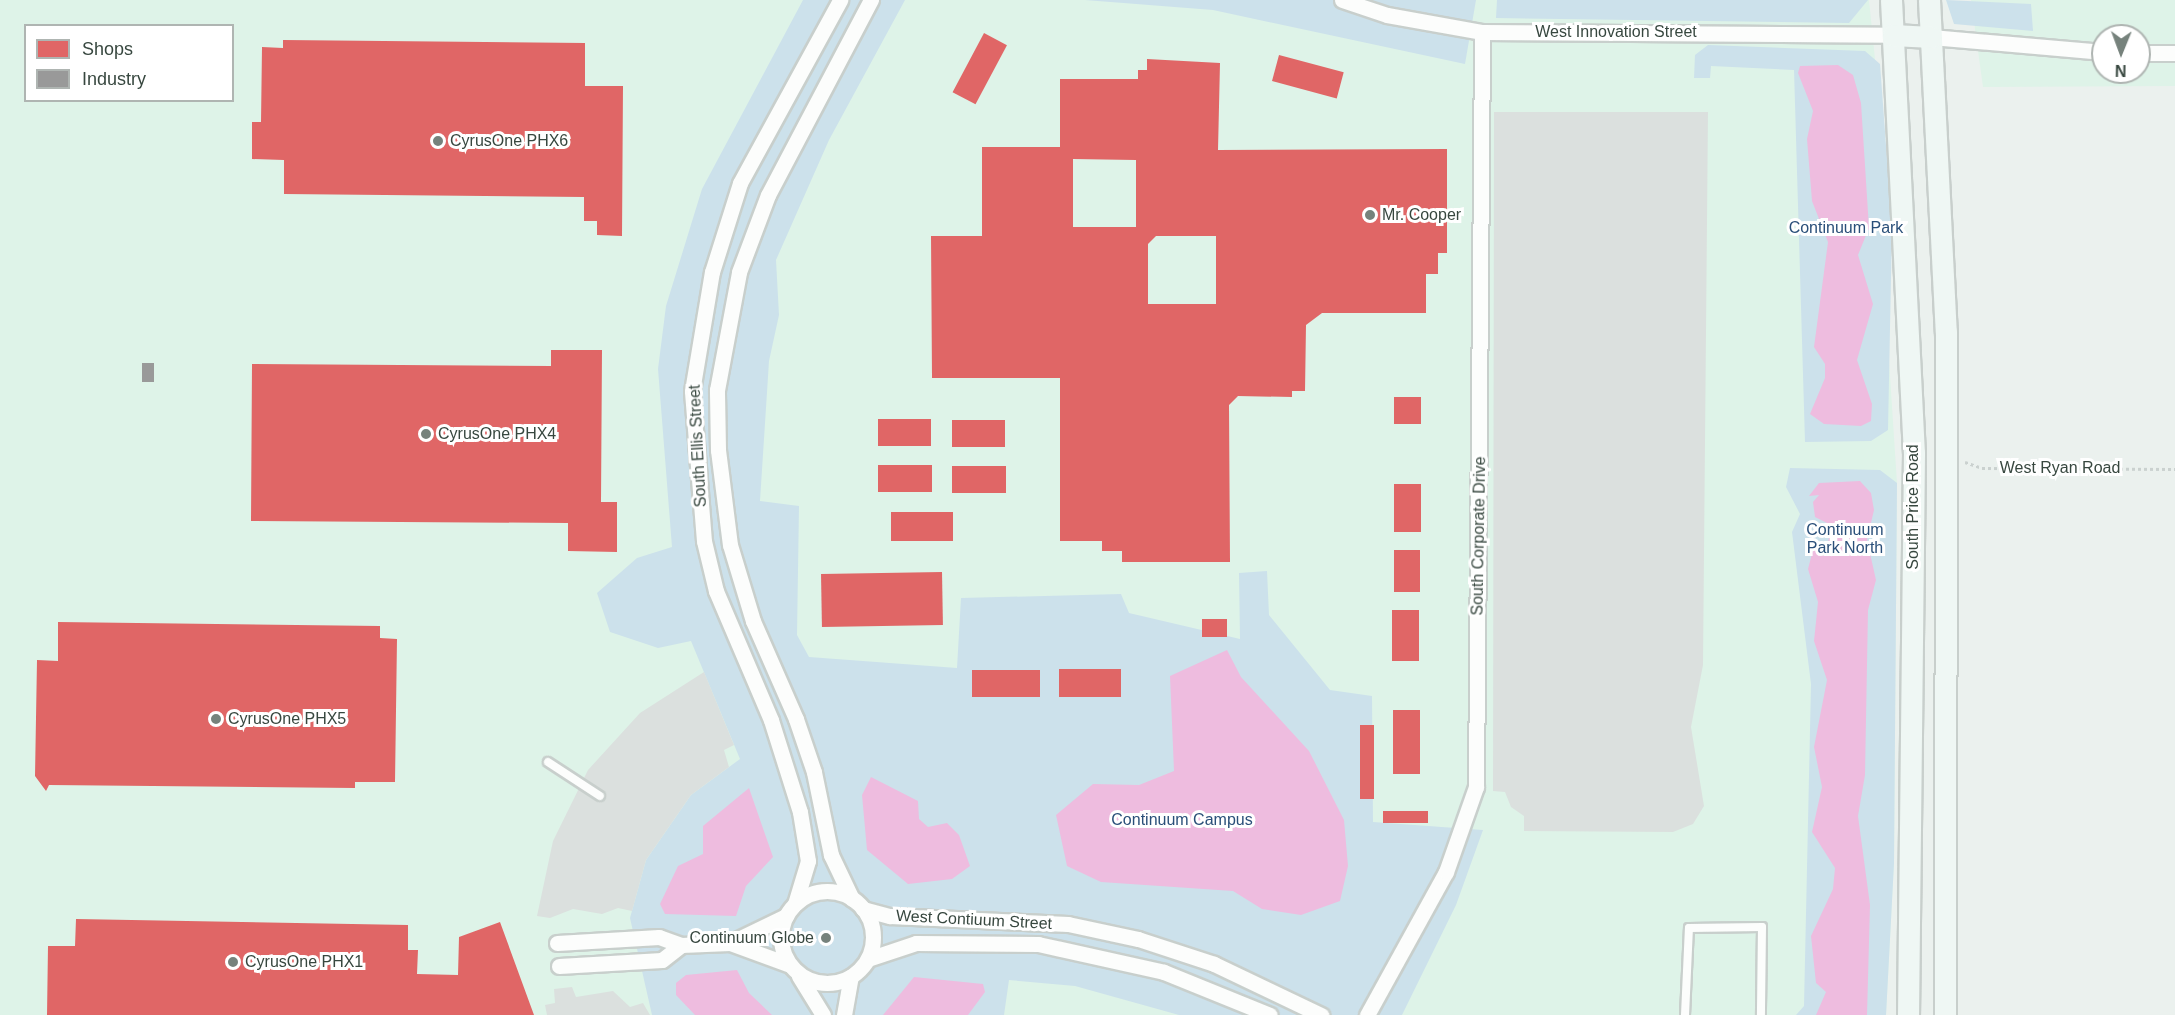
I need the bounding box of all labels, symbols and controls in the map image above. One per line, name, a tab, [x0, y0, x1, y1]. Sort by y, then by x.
street label: West Innovation Street	[1535, 22, 1697, 42]
legend	[24, 24, 234, 102]
north arrow	[2091, 24, 2151, 84]
text: Shops	[82, 39, 133, 59]
text: N	[2115, 62, 2127, 79]
text: Industry	[82, 69, 146, 89]
place label: CyrusOne PHX6	[450, 131, 568, 151]
marker: CyrusOne PHX6	[431, 134, 445, 148]
place label: Mr. Cooper	[1382, 205, 1461, 225]
marker: Mr. Cooper	[1363, 208, 1377, 222]
park label: Continuum Park	[1789, 218, 1903, 238]
street label: South Ellis Street	[685, 384, 711, 508]
place label: CyrusOne PHX4	[438, 424, 556, 444]
marker: CyrusOne PHX4	[419, 427, 433, 441]
street label: South Price Road	[1903, 444, 1923, 570]
street label: South Corporate Drive	[1468, 456, 1490, 616]
street label: West Ryan Road	[2000, 458, 2120, 478]
park label: Continuum Park North	[1806, 520, 1884, 558]
place label: CyrusOne PHX5	[228, 709, 346, 729]
marker: CyrusOne PHX5	[209, 712, 223, 726]
park label: Continuum Campus	[1111, 810, 1253, 830]
street label: West Contiuum Street	[895, 906, 1053, 934]
place label: Continuum Globe	[689, 928, 814, 948]
marker: Continuum Globe	[819, 931, 833, 945]
place label: CyrusOne PHX1	[245, 952, 363, 972]
marker: CyrusOne PHX1	[226, 955, 240, 969]

